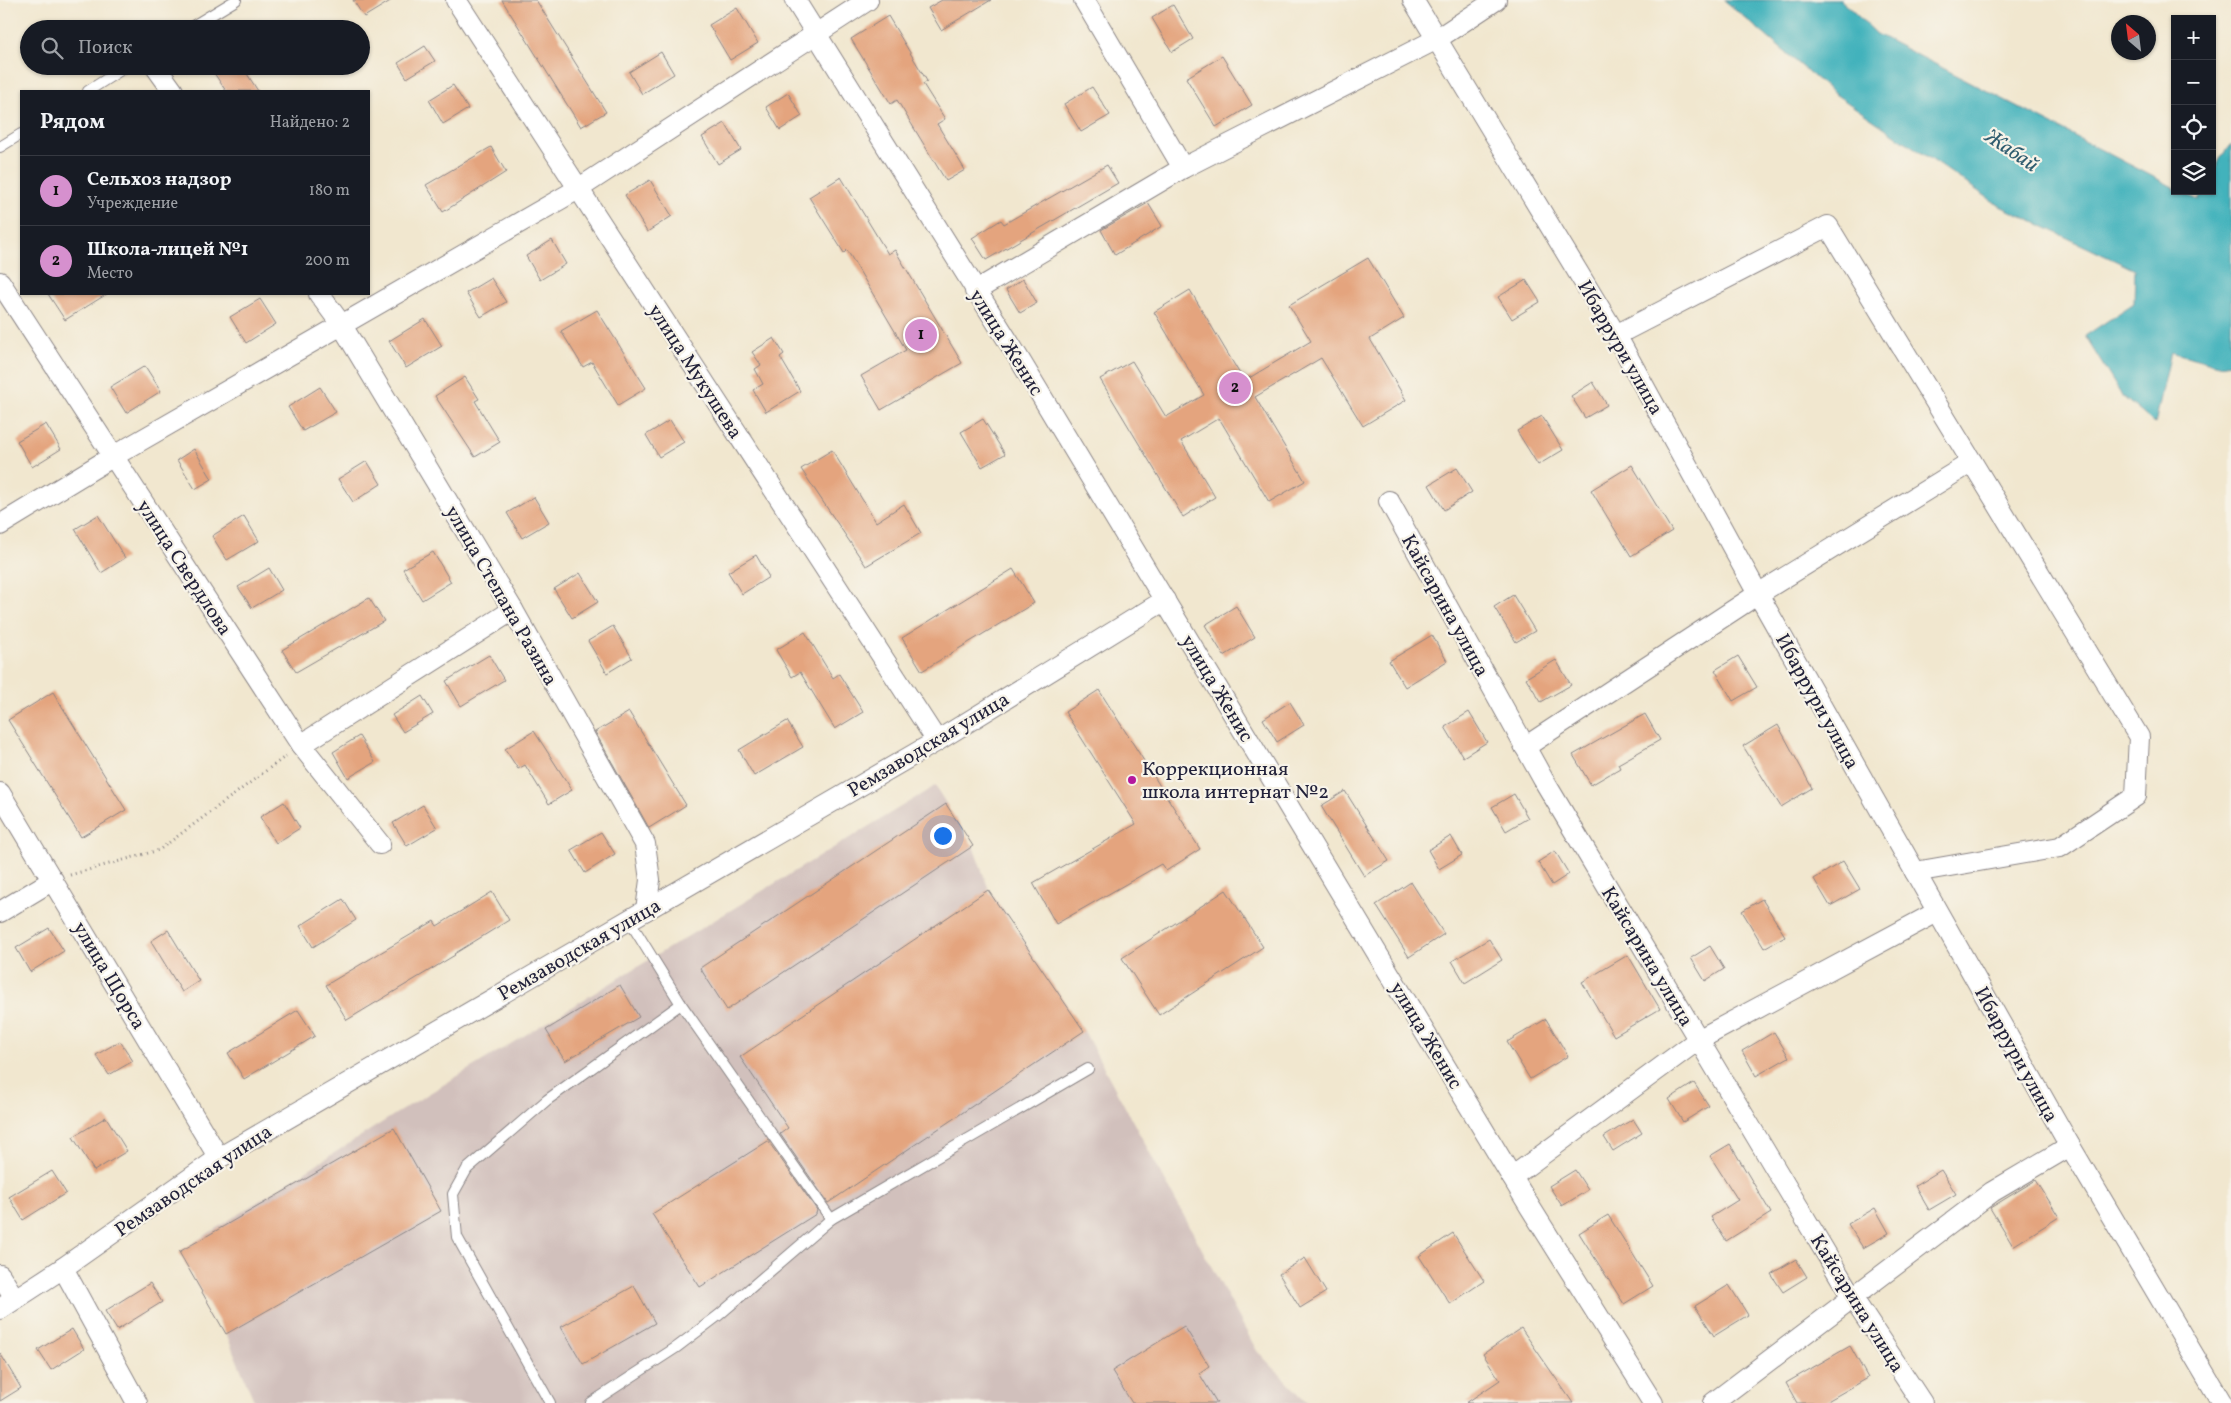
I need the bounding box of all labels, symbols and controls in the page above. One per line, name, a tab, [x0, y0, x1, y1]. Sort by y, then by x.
north arrow	[2111, 15, 2156, 60]
map controls	[2171, 15, 2216, 195]
button: +	[2171, 15, 2216, 60]
search box	[20, 20, 370, 75]
icon: search	[38, 34, 66, 62]
text: Поиск	[78, 35, 132, 61]
button: −	[2171, 60, 2216, 105]
button: locate	[2171, 105, 2216, 150]
text: Рядом	[40, 108, 105, 137]
text: Найдено: 2	[270, 112, 350, 134]
water label: Жабай	[1978, 122, 2044, 180]
button: layers	[2171, 150, 2216, 195]
text: Сельхоз надзор	[87, 167, 232, 193]
text: 1	[53, 180, 59, 202]
text: 180 m	[309, 180, 350, 202]
text: Учреждение	[87, 193, 178, 215]
text: Школа-лицей №1	[87, 237, 248, 263]
text: 2	[52, 250, 60, 272]
text: 200 m	[305, 250, 350, 272]
text: Место	[87, 263, 133, 285]
street label: Ибаррури улица	[1569, 276, 1669, 421]
street label: улица Женис	[961, 284, 1049, 402]
street label: улица Мукушева	[640, 299, 748, 445]
pin: 1	[905, 316, 937, 354]
pin: 2	[1219, 369, 1251, 407]
street label: улица Свердлова	[129, 495, 238, 641]
street label: улица Степана Разина	[437, 501, 563, 691]
street label: Кайсарина улица	[1393, 530, 1495, 682]
street label: Ибаррури улица	[1767, 629, 1865, 775]
street label: улица Женис	[1173, 630, 1260, 748]
street label: Ремзаводская улица	[843, 686, 1015, 805]
place label: Коррекционная школа интернат №2	[1142, 756, 1329, 807]
marker: Коррекционная школа интернат №2	[1126, 774, 1138, 786]
your location	[930, 823, 956, 849]
street label: Кайсарина улица	[1593, 882, 1699, 1032]
street label: Ремзаводская улица	[493, 893, 667, 1009]
street label: улица Щорса	[65, 917, 152, 1035]
street label: улица Женис	[1382, 977, 1469, 1095]
street label: Ибаррури улица	[1966, 982, 2064, 1128]
street label: Ремзаводская улица	[110, 1119, 278, 1245]
street label: Кайсарина улица	[1802, 1229, 1910, 1379]

